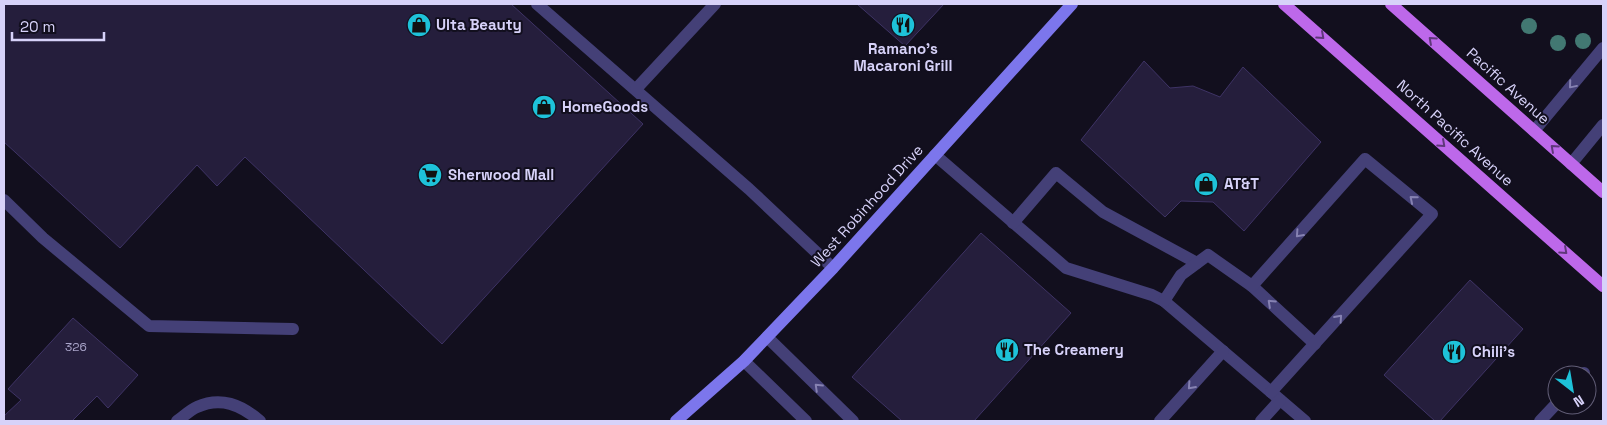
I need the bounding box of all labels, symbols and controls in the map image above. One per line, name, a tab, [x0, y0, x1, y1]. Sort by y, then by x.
scale bar	[12, 10, 105, 42]
shop icon: Ulta Beauty	[406, 12, 432, 38]
restaurant icon: Ramano's Macaroni Grill	[890, 12, 916, 38]
place label: Ulta Beauty	[436, 15, 522, 34]
text: 20 m	[20, 17, 55, 36]
one-way arrow	[1315, 30, 1324, 39]
one-way arrow	[1429, 37, 1438, 46]
place label: Ramano's Macaroni Grill	[854, 39, 952, 75]
street label: Pacific Avenue	[1463, 43, 1554, 128]
street label: North Pacific Avenue	[1393, 75, 1518, 190]
one-way arrow	[1569, 80, 1578, 89]
shop icon: HomeGoods	[531, 94, 557, 120]
place label: HomeGoods	[562, 97, 648, 116]
one-way arrow	[1437, 138, 1446, 147]
street label: West Robinhood Drive	[806, 140, 927, 271]
one-way arrow	[1550, 145, 1559, 154]
supermarket icon: Sherwood Mall	[417, 162, 443, 188]
place label: Sherwood Mall	[448, 165, 554, 184]
shop icon: AT&T	[1193, 171, 1219, 197]
place label: AT&T	[1224, 174, 1259, 193]
one-way arrow	[1410, 196, 1419, 205]
one-way arrow	[1296, 228, 1305, 237]
one-way arrow	[1559, 246, 1568, 255]
one-way arrow	[1267, 300, 1276, 309]
one-way arrow	[1333, 314, 1342, 323]
restaurant icon: The Creamery	[994, 337, 1020, 363]
house number: 326	[65, 339, 87, 355]
restaurant icon: Chili's	[1441, 339, 1467, 365]
place label: The Creamery	[1024, 340, 1124, 359]
place label: Chili's	[1472, 342, 1515, 361]
north arrow	[1547, 365, 1597, 415]
one-way arrow	[1188, 381, 1197, 390]
one-way arrow	[815, 384, 824, 393]
text: N	[1570, 391, 1587, 411]

